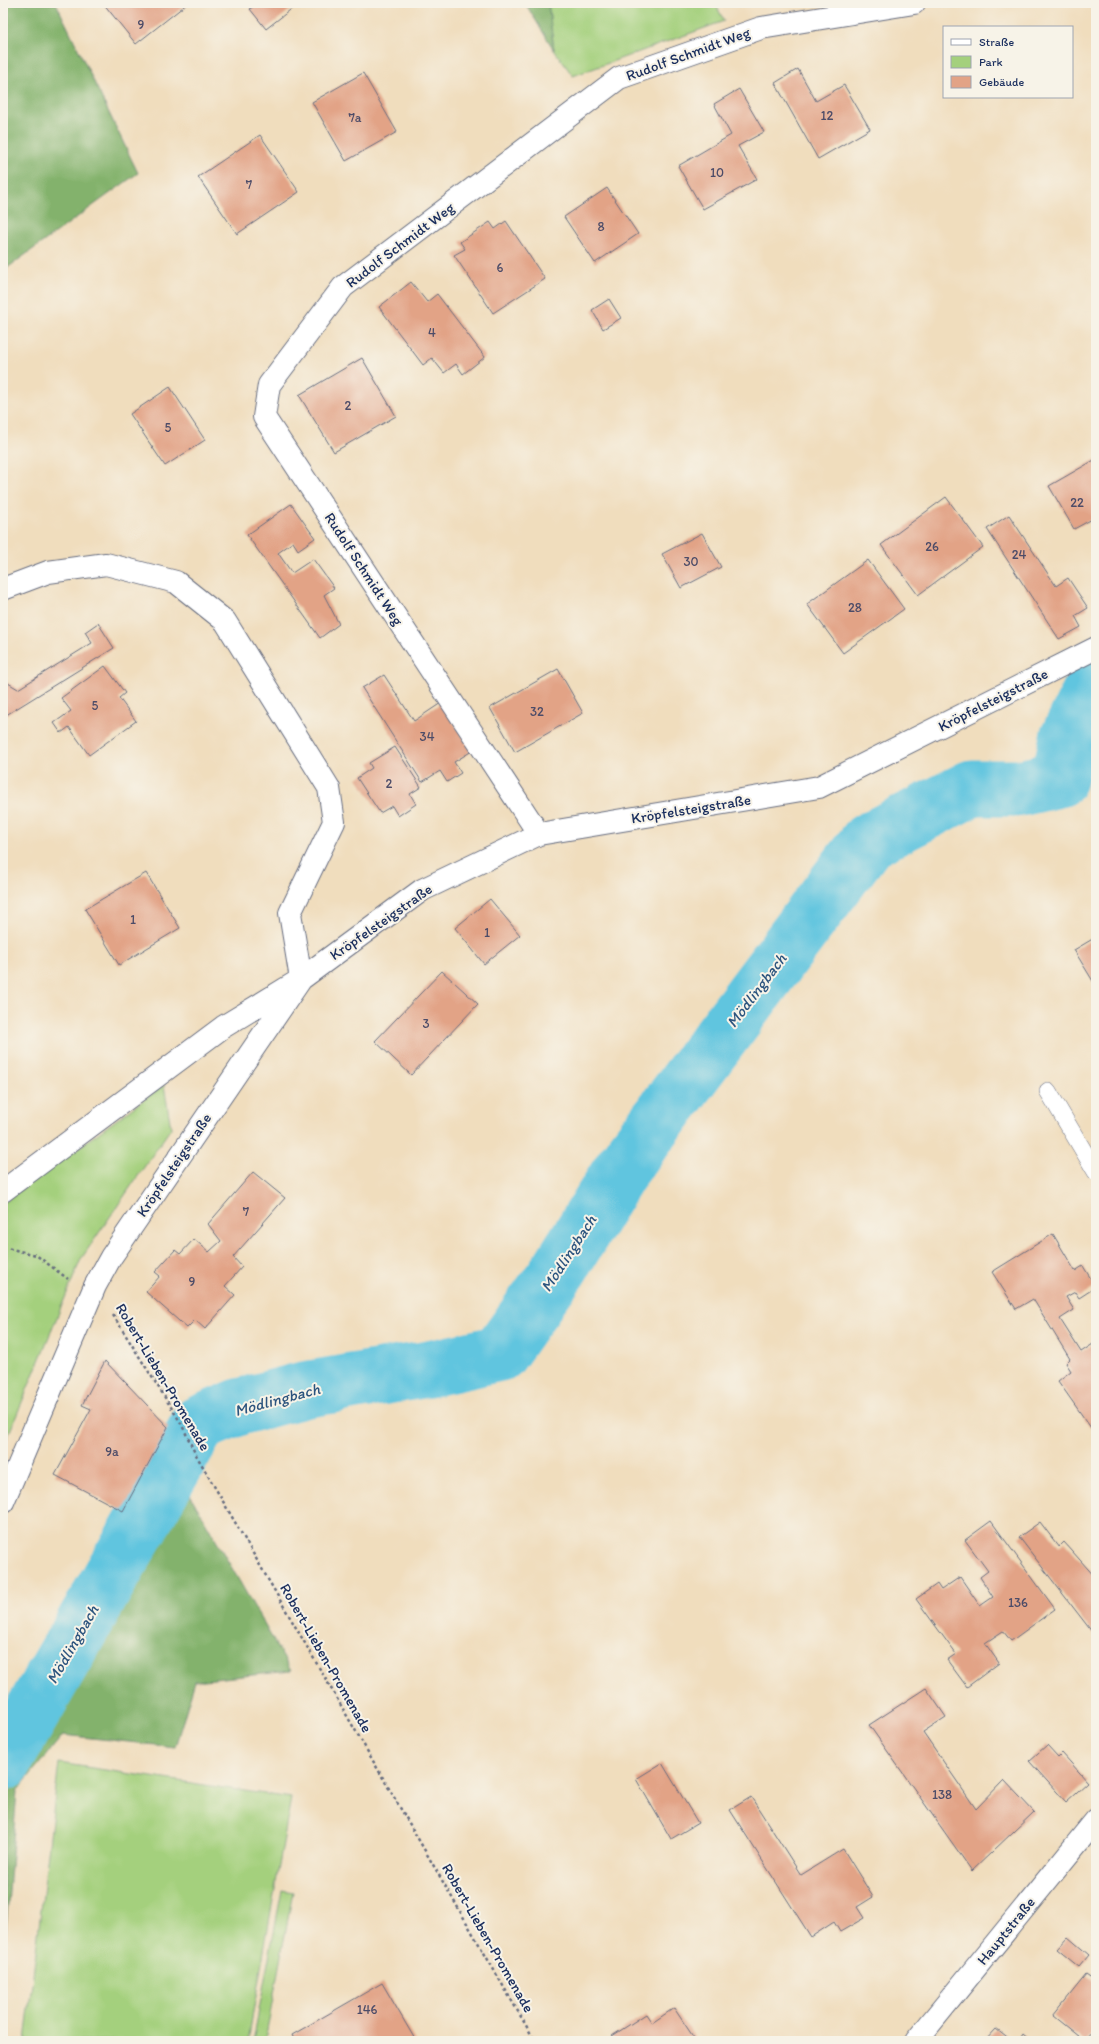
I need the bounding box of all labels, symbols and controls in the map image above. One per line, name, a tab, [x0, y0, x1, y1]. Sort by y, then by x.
house number: 9	[138, 17, 145, 32]
street label: Rudolf Schmidt Weg	[623, 23, 753, 85]
legend	[943, 26, 1073, 98]
text: Straße	[979, 35, 1014, 49]
text: Park	[979, 55, 1003, 69]
text: Gebäude	[979, 75, 1024, 89]
house number: 12	[821, 108, 834, 123]
house number: 7a	[348, 110, 362, 125]
house number: 10	[710, 165, 724, 180]
house number: 7	[246, 177, 253, 192]
street label: Rudolf Schmidt Weg	[342, 198, 458, 292]
house number: 8	[597, 219, 605, 234]
house number: 6	[497, 260, 504, 275]
house number: 4	[428, 325, 436, 340]
house number: 2	[345, 398, 352, 413]
house number: 5	[165, 420, 172, 435]
house number: 22	[1070, 495, 1084, 510]
street label: Rudolf Schmidt Weg	[321, 509, 407, 629]
house number: 26	[925, 539, 939, 554]
house number: 24	[1012, 547, 1027, 562]
house number: 30	[683, 554, 699, 569]
house number: 28	[848, 600, 862, 615]
street label: Kröpfelsteigstraße	[935, 665, 1051, 735]
house number: 5	[92, 698, 99, 713]
house number: 32	[530, 704, 544, 719]
house number: 34	[420, 729, 435, 744]
house number: 2	[386, 776, 393, 791]
street label: Kröpfelsteigstraße	[630, 791, 752, 827]
street label: Kröpfelsteigstraße	[326, 880, 436, 964]
house number: 1	[130, 912, 136, 927]
house number: 1	[484, 925, 490, 940]
water label: Mödlingbach	[722, 949, 791, 1031]
house number: 3	[422, 1016, 430, 1031]
street label: Kröpfelsteigstraße	[133, 1110, 215, 1220]
house number: 7	[243, 1204, 250, 1219]
water label: Mödlingbach	[537, 1211, 601, 1295]
house number: 9	[189, 1274, 196, 1289]
street label: Robert-Lieben-Promenade	[112, 1300, 214, 1454]
water label: Mödlingbach	[232, 1379, 322, 1420]
house number: 9a	[105, 1444, 119, 1459]
street label: Robert-Lieben-Promenade	[276, 1580, 376, 1736]
house number: 136	[1008, 1595, 1028, 1610]
water label: Mödlingbach	[42, 1601, 103, 1687]
house number: 138	[932, 1787, 952, 1802]
street label: Robert-Lieben-Promenade	[438, 1860, 538, 2016]
street label: Hauptstraße	[973, 1893, 1039, 1969]
house number: 146	[357, 2002, 377, 2017]

